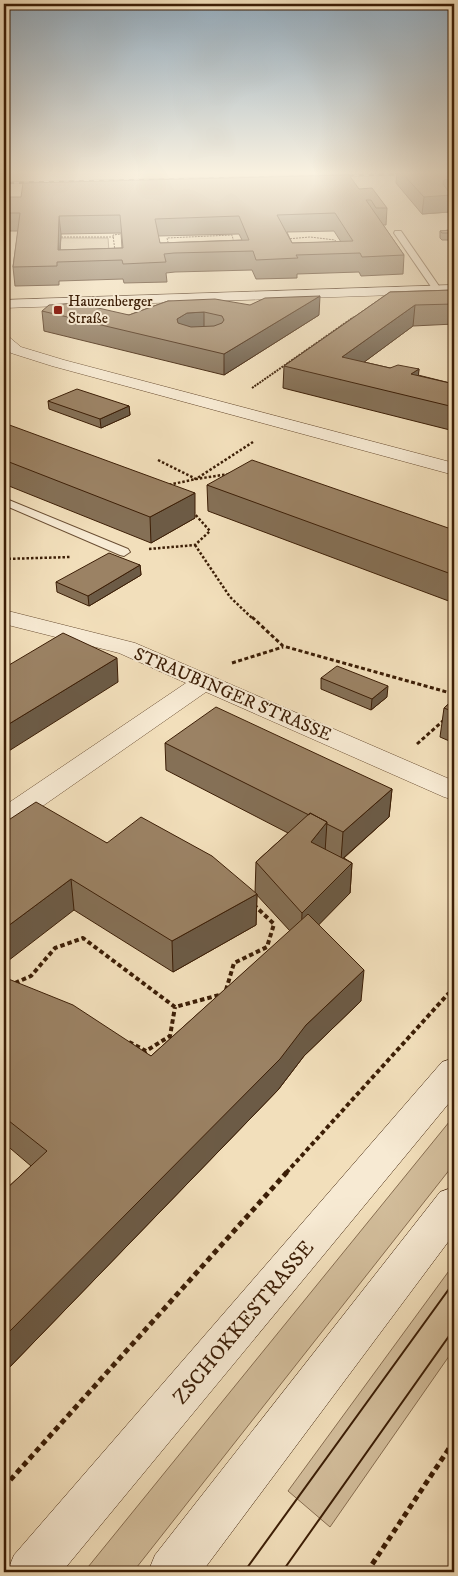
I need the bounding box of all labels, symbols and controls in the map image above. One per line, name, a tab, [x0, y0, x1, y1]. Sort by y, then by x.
place label: Hauzenberger Straße	[68, 292, 153, 328]
marker: Hauzenberger Straße	[52, 304, 64, 316]
street label: STRAUBINGER STRASSE	[130, 643, 335, 747]
street label: ZSCHOKKESTRASSE	[168, 1235, 320, 1410]

